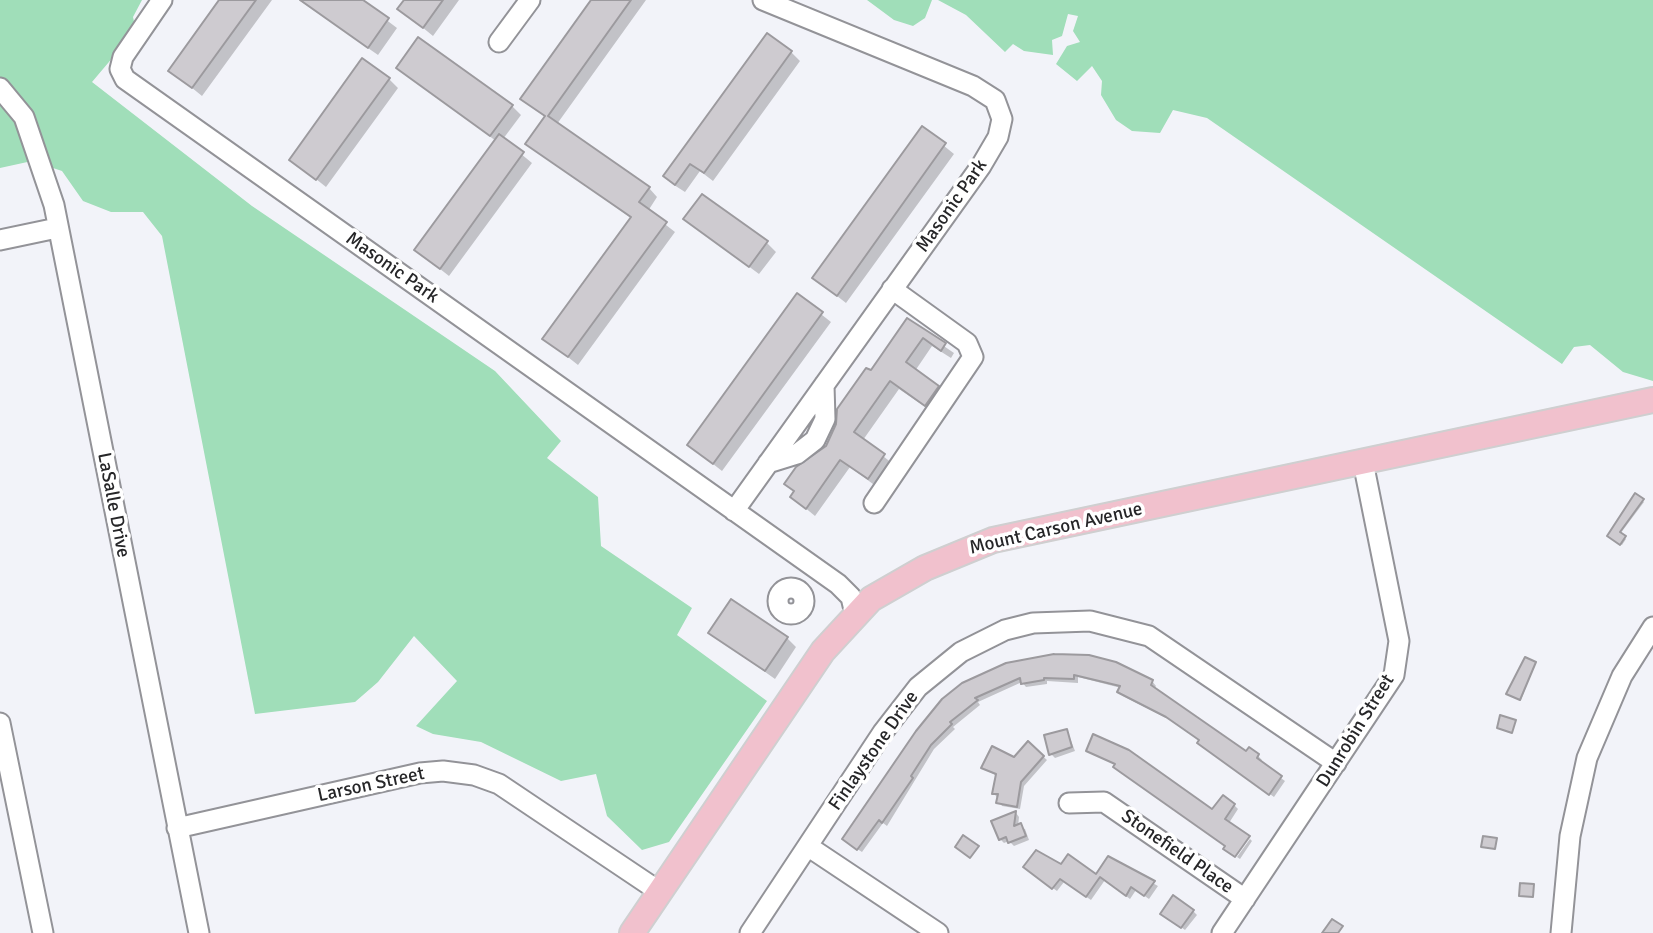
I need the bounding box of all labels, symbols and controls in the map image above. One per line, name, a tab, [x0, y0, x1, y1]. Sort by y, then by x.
street label: Masonic Park	[912, 155, 992, 257]
street label: Masonic Park	[341, 228, 443, 308]
street label: LaSalle Drive	[92, 451, 134, 559]
street label: Mount Carson Avenue	[967, 498, 1145, 560]
street label: Dunrobin Street	[1312, 670, 1400, 792]
street label: Finlaystone Drive	[824, 687, 924, 815]
street label: Larson Street	[316, 763, 426, 807]
street label: Stonefield Place	[1117, 805, 1237, 899]

